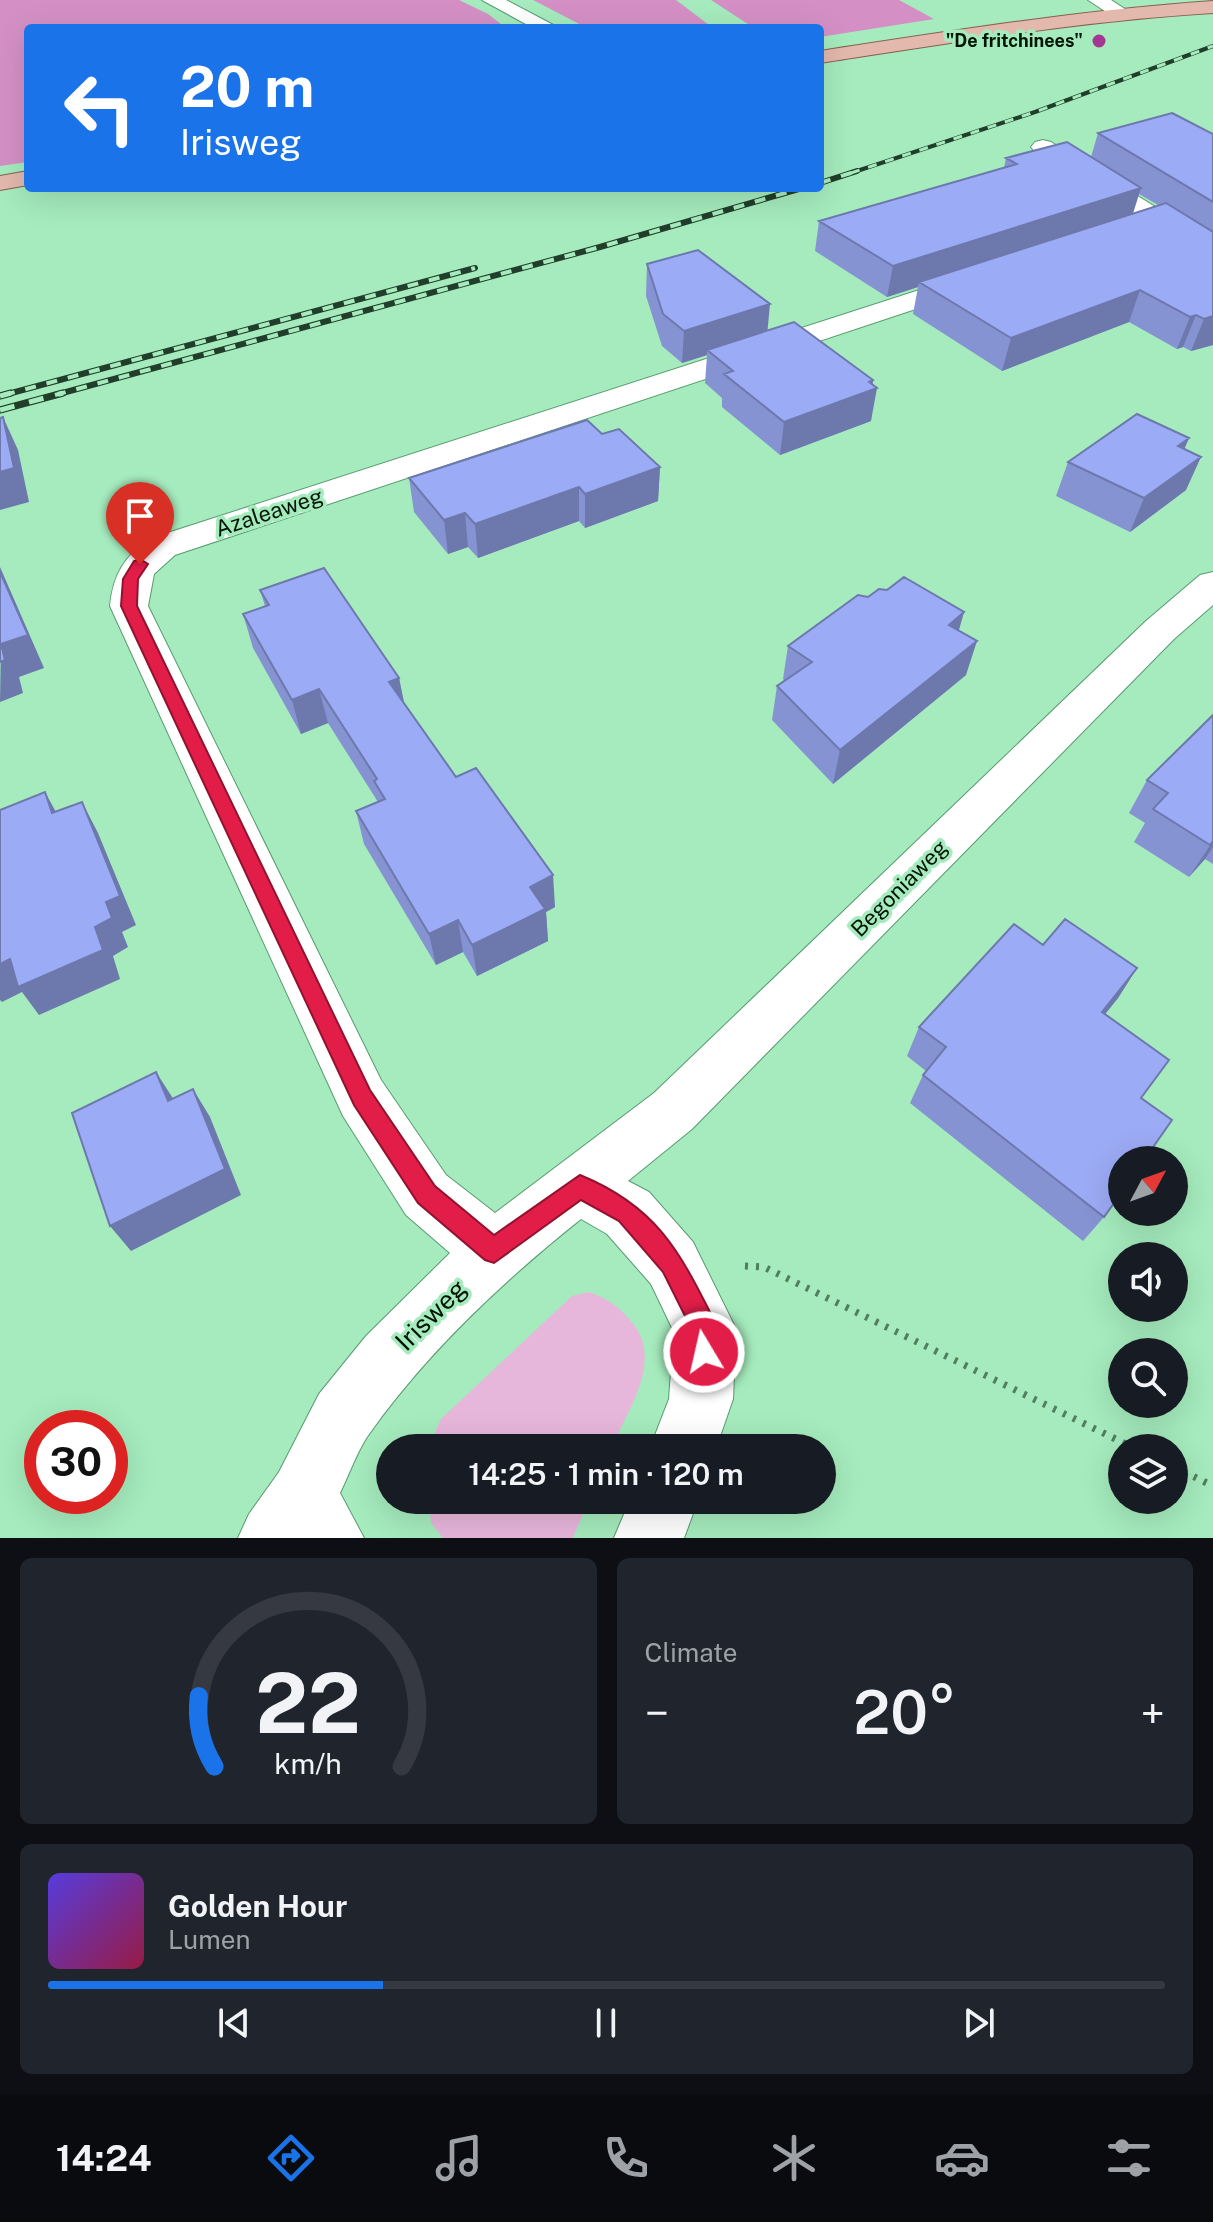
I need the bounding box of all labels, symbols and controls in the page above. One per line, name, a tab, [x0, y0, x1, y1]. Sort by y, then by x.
place label: "De fritchinees"	[946, 30, 1083, 51]
marker: "De fritchinees"	[1090, 32, 1108, 50]
text: 20 m	[180, 54, 314, 120]
icon: left	[48, 56, 152, 160]
text: Irisweg	[180, 121, 302, 163]
pin	[106, 482, 174, 564]
street label: Azaleaweg	[212, 482, 326, 542]
icon: arrive	[118, 494, 162, 538]
street label: Begoniaweg	[845, 834, 953, 942]
north arrow	[1108, 1146, 1188, 1226]
map controls	[1108, 1146, 1188, 1514]
button: sound	[1108, 1242, 1188, 1322]
street label: Irisweg	[389, 1273, 473, 1357]
position arrow	[662, 1310, 746, 1394]
button: search	[1108, 1338, 1188, 1418]
speed limit sign: 30	[24, 1410, 128, 1514]
button: layers	[1108, 1434, 1188, 1514]
text: 14:25 · 1 min · 120 m	[468, 1456, 744, 1492]
text: Climate	[645, 1637, 738, 1668]
text: 22	[255, 1654, 361, 1752]
text: 20°	[853, 1677, 956, 1748]
text: −	[645, 1687, 669, 1739]
text: +	[1141, 1687, 1165, 1739]
text: km/h	[275, 1747, 342, 1780]
text: Golden Hour	[168, 1888, 347, 1924]
text: Lumen	[168, 1924, 251, 1955]
icon: previous	[212, 2001, 256, 2045]
icon: pause	[584, 2001, 628, 2045]
icon: next	[957, 2001, 1001, 2045]
icon: directions	[263, 2130, 319, 2186]
icon: music	[431, 2130, 487, 2186]
icon: phone	[598, 2130, 654, 2186]
icon: climate	[766, 2130, 822, 2186]
icon: car	[934, 2130, 990, 2186]
icon: filters	[1101, 2130, 1157, 2186]
text: 14:24	[56, 2137, 152, 2179]

